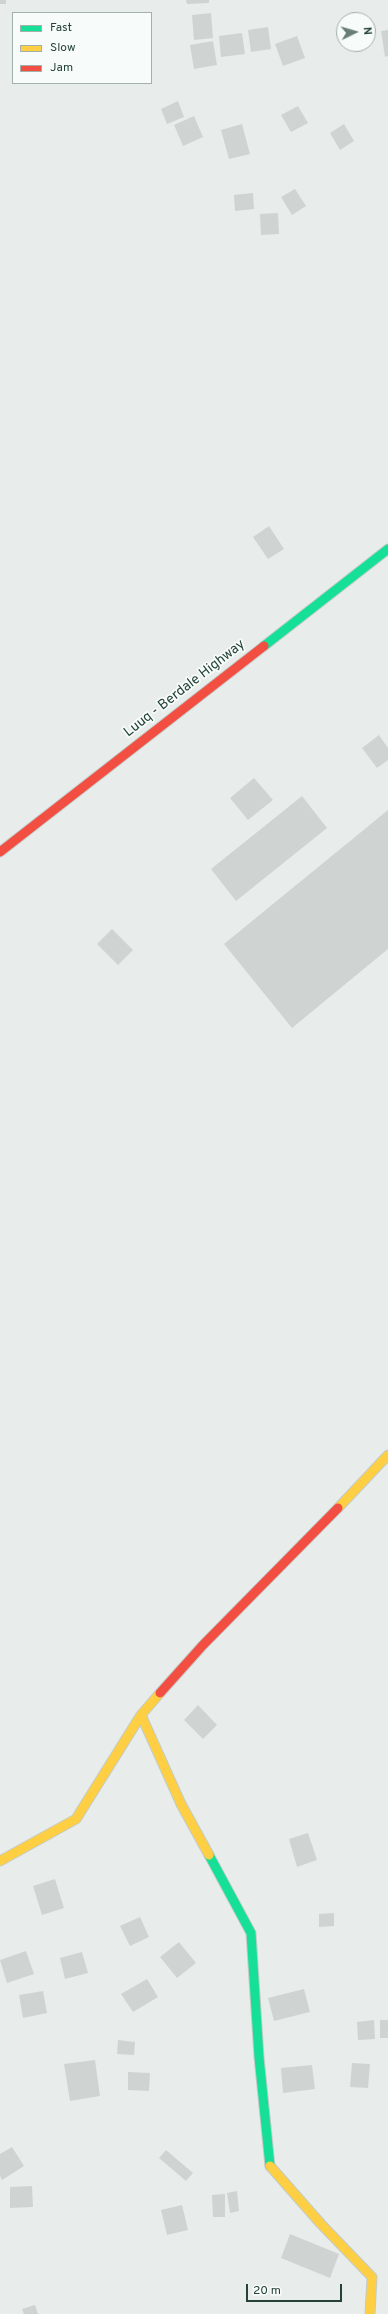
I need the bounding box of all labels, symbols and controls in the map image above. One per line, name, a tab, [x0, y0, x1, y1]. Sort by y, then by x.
legend	[12, 12, 152, 84]
north arrow	[336, 12, 376, 52]
text: Fast	[50, 20, 72, 36]
text: N	[360, 26, 374, 36]
text: Slow	[50, 40, 76, 56]
text: Jam	[50, 60, 73, 76]
street label: Luuq - Berdale Highway	[121, 637, 249, 741]
scale bar	[248, 2276, 344, 2302]
text: 20 m	[253, 2283, 281, 2299]

